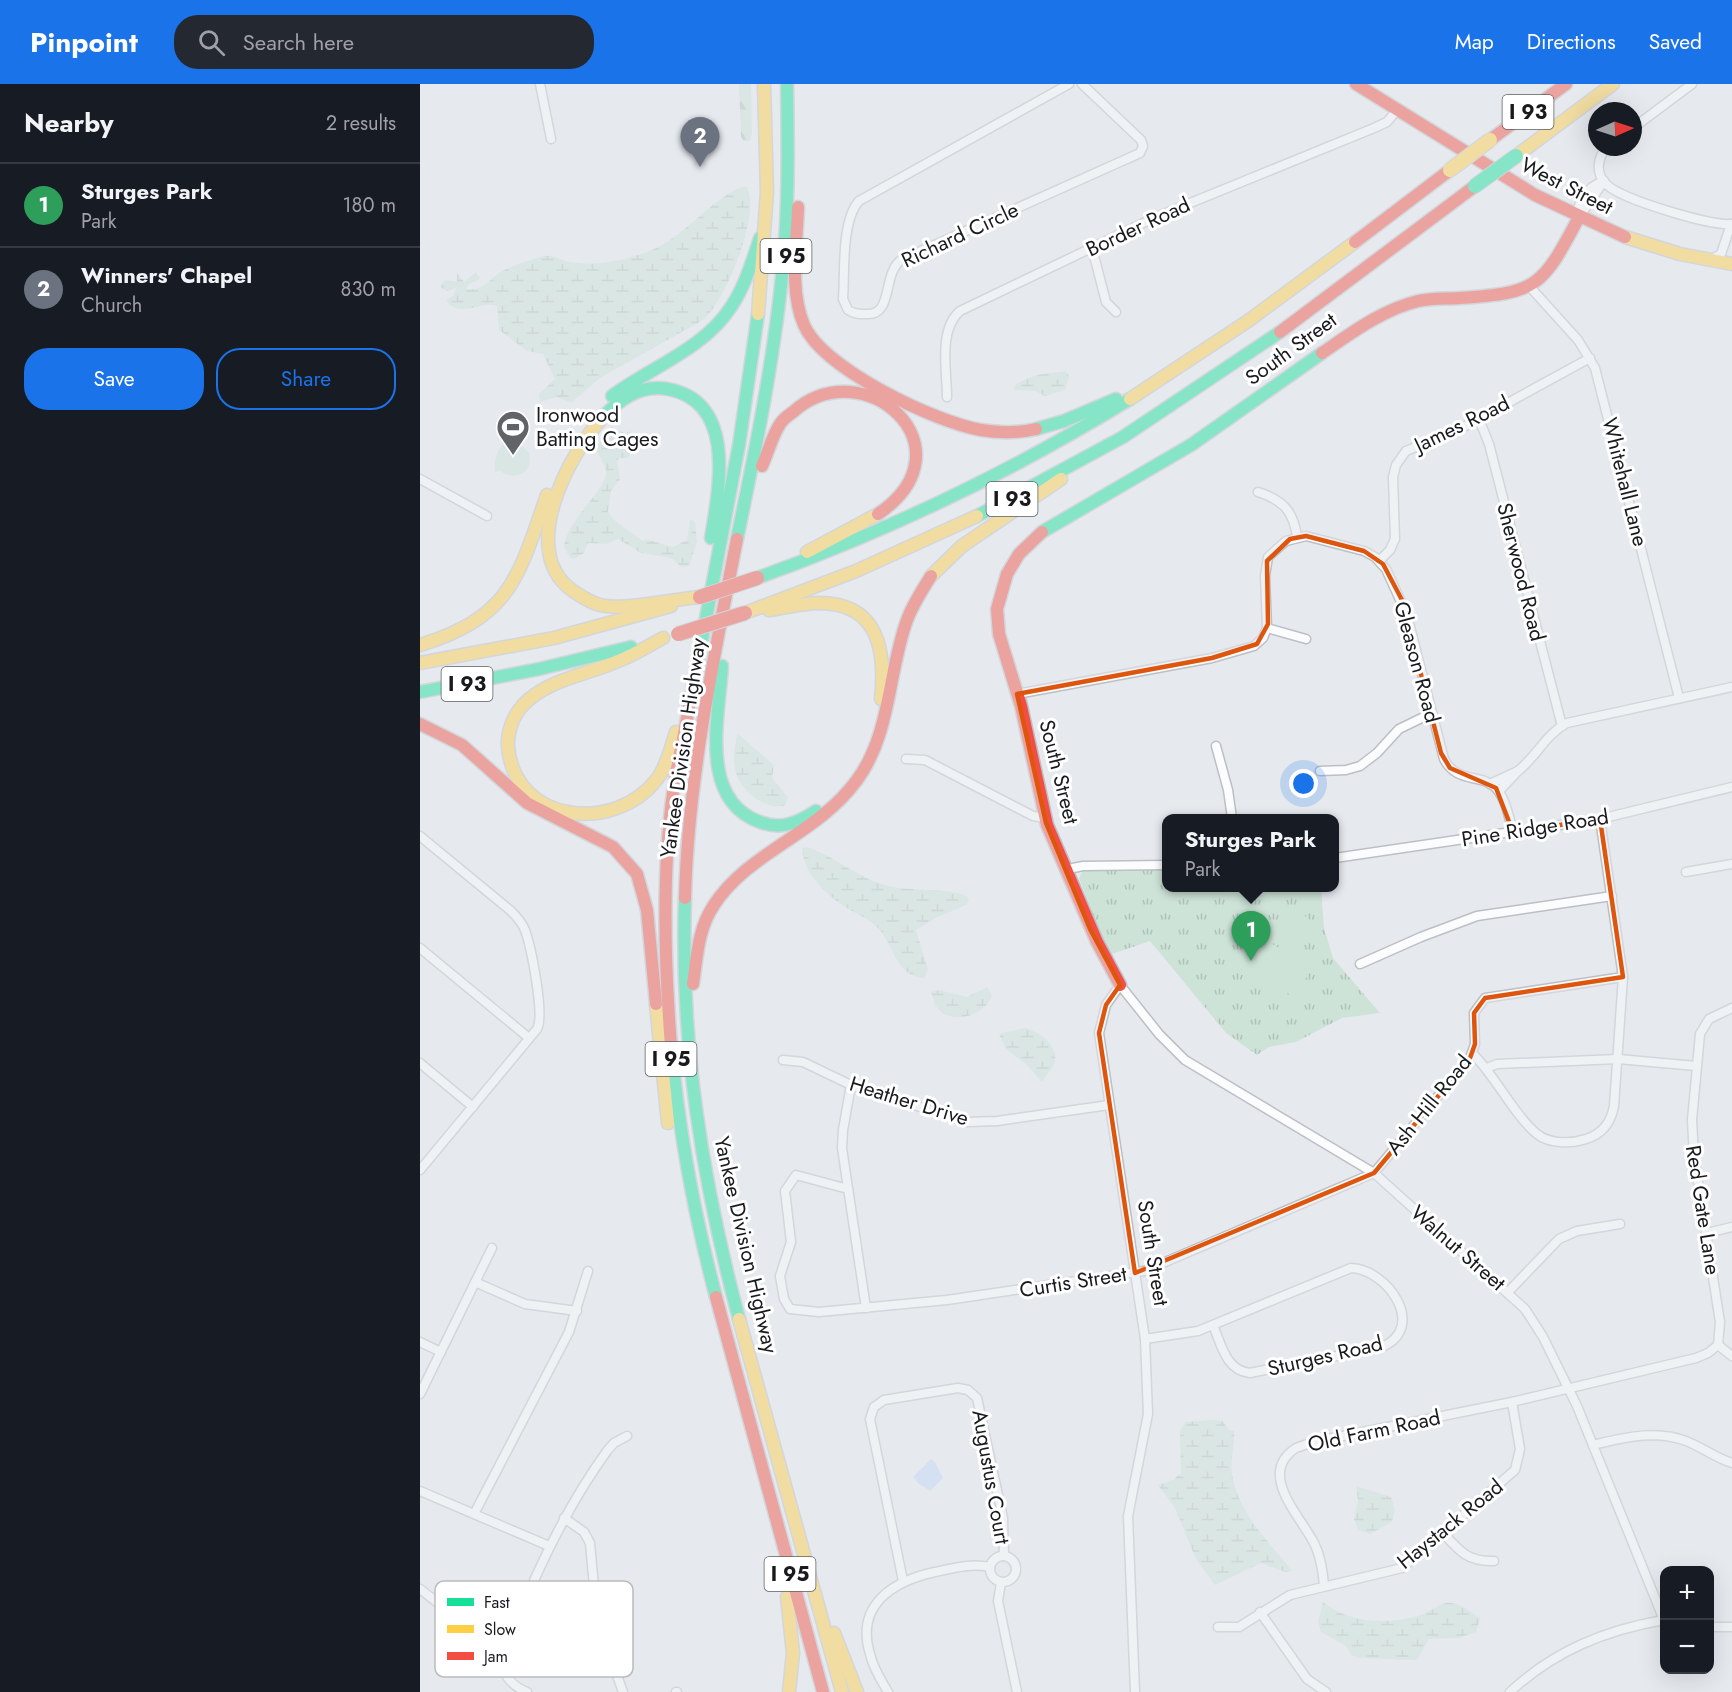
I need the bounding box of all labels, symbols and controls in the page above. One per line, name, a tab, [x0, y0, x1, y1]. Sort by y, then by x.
search box	[174, 15, 594, 69]
text: Pinpoint	[30, 22, 138, 63]
icon: search	[195, 26, 228, 59]
text: Search here	[243, 26, 354, 58]
text: Map	[1455, 27, 1494, 57]
text: Directions	[1527, 27, 1616, 57]
text: Saved	[1649, 27, 1702, 57]
road number: I 93	[1502, 95, 1554, 129]
north arrow	[1588, 102, 1642, 156]
text: Nearby	[24, 104, 113, 142]
text: 2 results	[326, 109, 396, 138]
pin: 2	[680, 118, 720, 167]
street label: West Street	[1516, 150, 1618, 222]
text: Sturges Park	[81, 175, 212, 207]
street label: Border Road	[1081, 190, 1195, 264]
text: 1	[38, 191, 49, 220]
text: 180 m	[342, 191, 396, 220]
street label: Richard Circle	[896, 195, 1024, 275]
text: Park	[81, 207, 117, 236]
road number: I 95	[760, 239, 812, 273]
text: Winners' Chapel	[81, 259, 252, 291]
text: 2	[37, 275, 50, 304]
text: 830 m	[341, 275, 396, 304]
text: Church	[81, 291, 142, 320]
street label: South Street	[1239, 306, 1343, 392]
button: Save	[24, 348, 204, 410]
button: Share	[216, 348, 396, 410]
street label: James Road	[1407, 388, 1515, 461]
place label: Ironwood Batting Cages	[536, 400, 658, 454]
sports icon: Ironwood Batting Cages	[495, 409, 531, 456]
street label: Whitehall Lane	[1595, 415, 1656, 550]
road number: I 93	[986, 482, 1038, 516]
street label: Sherwood Road	[1489, 500, 1553, 644]
street label: Gleason Road	[1386, 598, 1448, 726]
street label: Yankee Division Highway	[653, 635, 713, 860]
road number: I 93	[442, 667, 492, 701]
street label: South Street	[1032, 717, 1086, 827]
your location	[1289, 769, 1318, 798]
street label: Pine Ridge Road	[1459, 802, 1611, 854]
popup	[1162, 814, 1339, 892]
text: Sturges Park	[1185, 823, 1316, 855]
text: Park	[1185, 855, 1220, 884]
pin: 1	[1232, 912, 1270, 961]
road number: I 95	[646, 1042, 696, 1076]
street label: Ash Hill Road	[1379, 1048, 1479, 1162]
street label: Heather Drive	[846, 1069, 972, 1133]
street label: Yankee Division Highway	[706, 1134, 786, 1357]
street label: Red Gate Lane	[1678, 1143, 1728, 1277]
street label: South Street	[1130, 1198, 1176, 1308]
street label: Walnut Street	[1404, 1198, 1512, 1298]
street label: Curtis Street	[1017, 1259, 1129, 1305]
street label: Sturges Road	[1264, 1328, 1386, 1384]
street label: Old Farm Road	[1305, 1402, 1443, 1460]
street label: Augustus Court	[964, 1407, 1018, 1547]
street label: Haystack Road	[1391, 1472, 1509, 1576]
road number: I 95	[764, 1557, 815, 1591]
map controls	[1660, 1566, 1714, 1674]
button: +	[1660, 1566, 1714, 1620]
legend	[435, 1581, 633, 1677]
text: Fast	[484, 1591, 510, 1614]
text: Slow	[484, 1618, 516, 1641]
button: −	[1660, 1620, 1714, 1674]
text: Jam	[482, 1645, 508, 1668]

